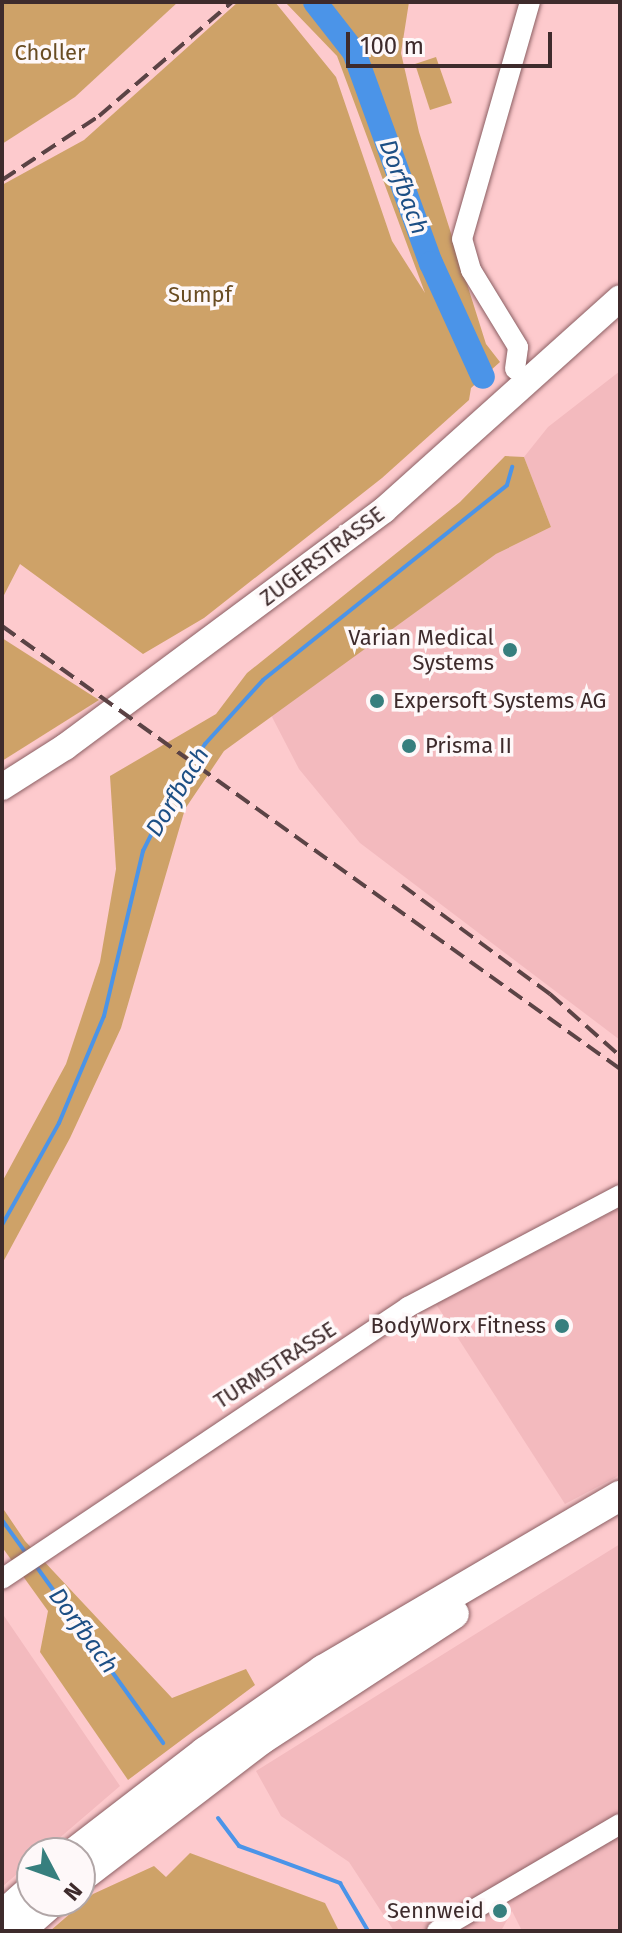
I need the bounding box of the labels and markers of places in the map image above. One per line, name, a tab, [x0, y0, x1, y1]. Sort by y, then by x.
place label: Varian Medical Systems	[348, 624, 494, 676]
marker: Varian Medical Systems	[501, 641, 519, 659]
place label: Expersoft Systems AG	[393, 688, 606, 714]
marker: Expersoft Systems AG	[368, 692, 386, 710]
place label: Prisma II	[425, 733, 512, 759]
marker: Prisma II	[400, 737, 418, 755]
place label: BodyWorx Fitness	[371, 1313, 546, 1339]
marker: BodyWorx Fitness	[553, 1317, 571, 1335]
place label: Sennweid	[387, 1898, 484, 1924]
marker: Sennweid	[491, 1902, 509, 1920]

